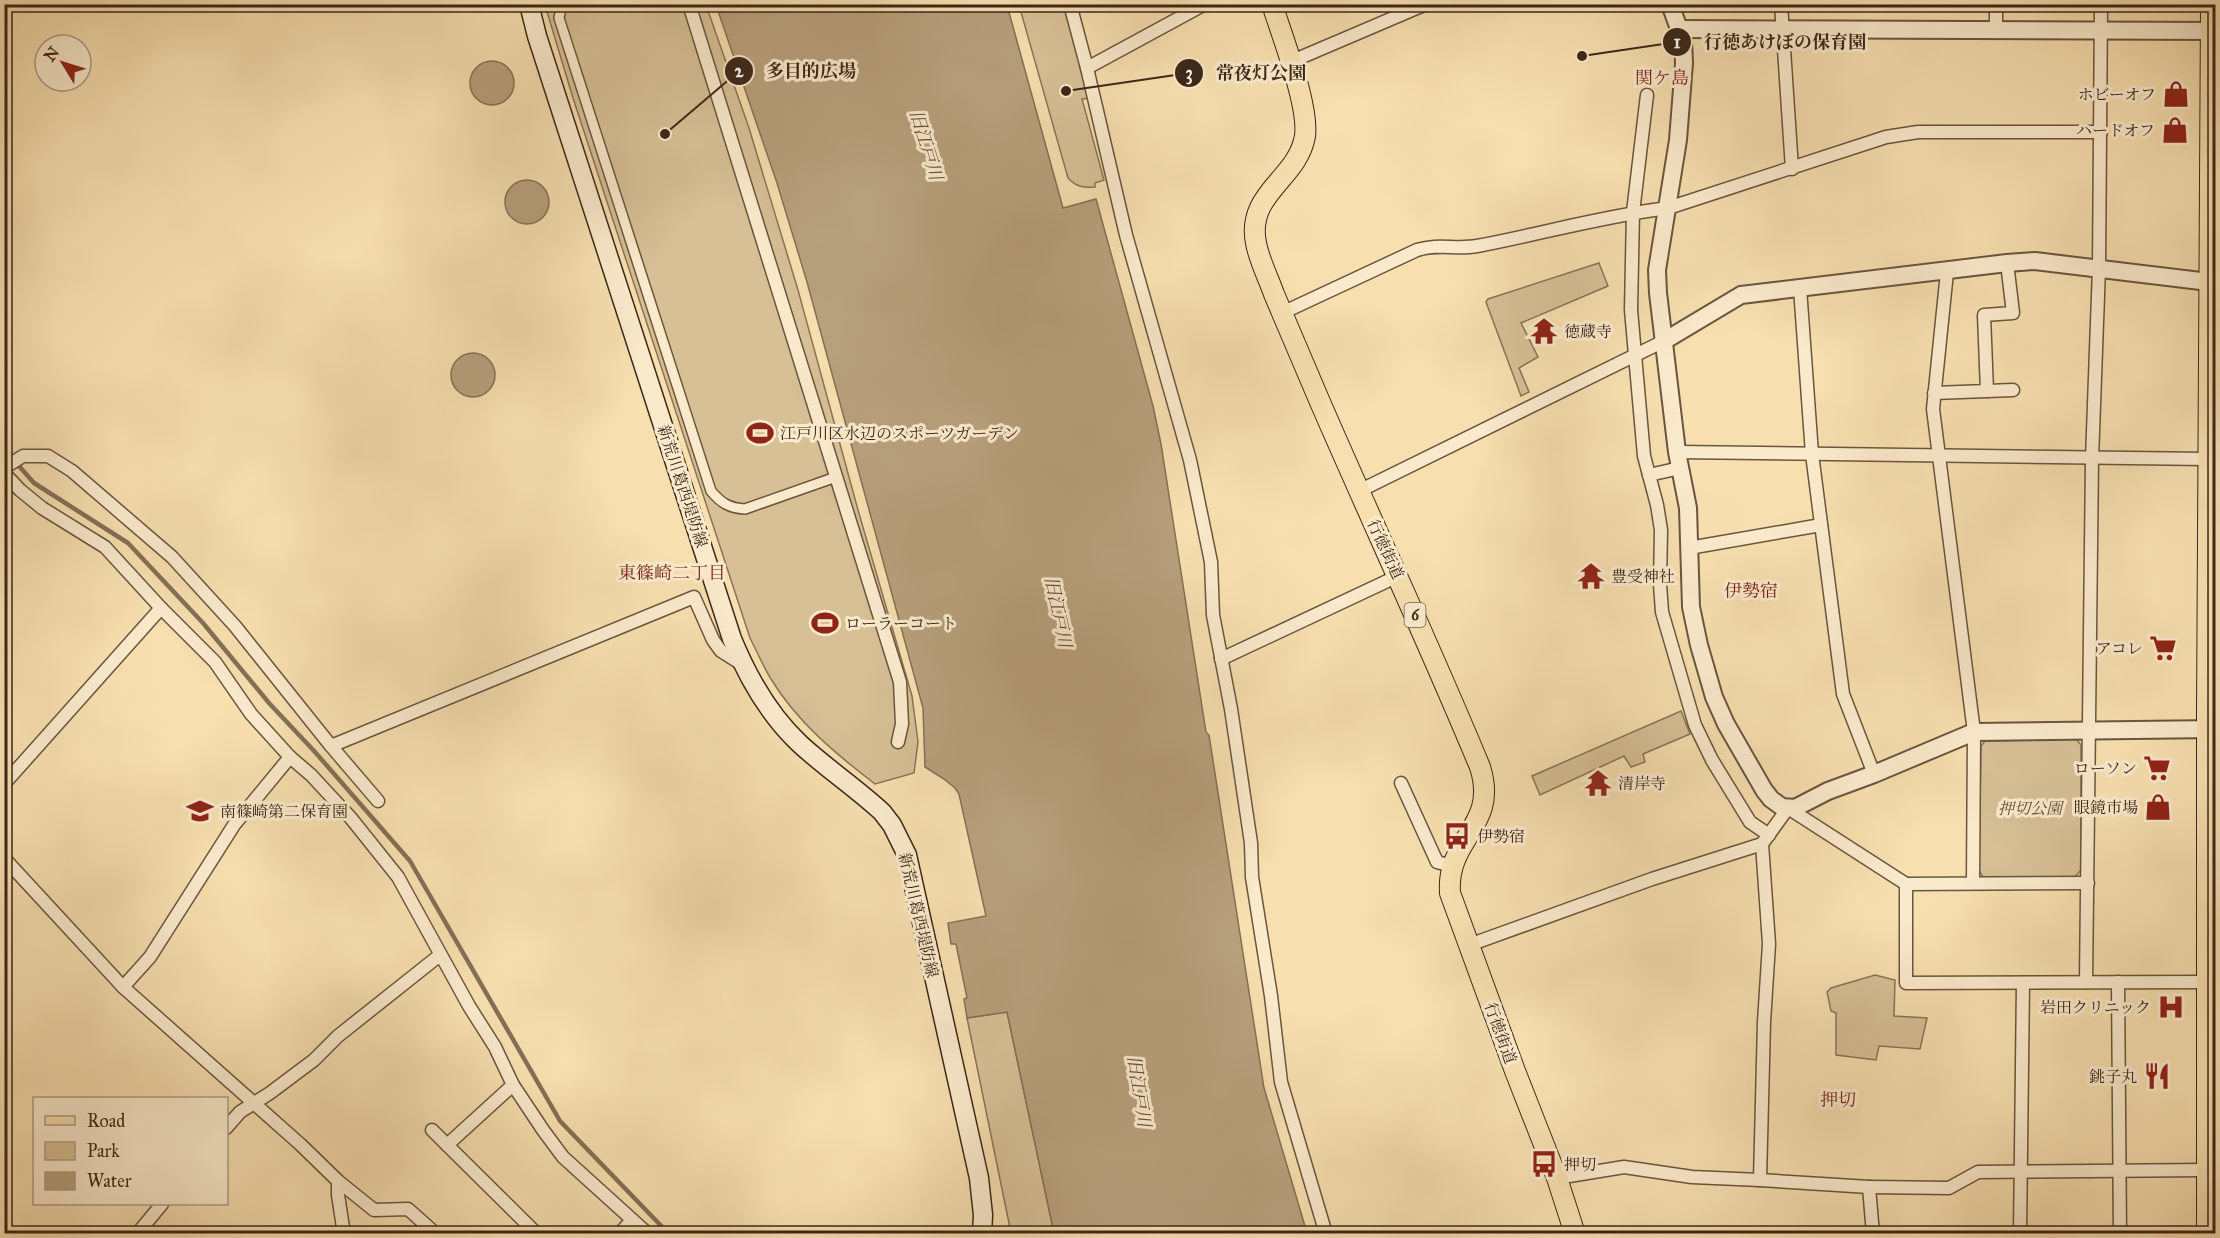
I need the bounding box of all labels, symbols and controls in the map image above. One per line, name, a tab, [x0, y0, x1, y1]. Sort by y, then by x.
callout: 行徳あけぼの保育園	[1662, 24, 1878, 60]
text: 1	[1673, 31, 1681, 53]
text: 行徳あけぼの保育園	[1704, 31, 1866, 53]
north arrow	[33, 33, 93, 93]
text: N	[40, 43, 63, 65]
callout: 多目的広場	[724, 53, 868, 89]
callout: 常夜灯公園	[1174, 55, 1318, 91]
text: 2	[735, 60, 745, 82]
text: 多目的広場	[766, 60, 856, 82]
text: 3	[1185, 62, 1193, 85]
text: 常夜灯公園	[1216, 62, 1306, 84]
district label: 関ケ島	[1635, 67, 1689, 89]
shop icon: ホビーオフ	[2161, 79, 2191, 109]
place label: ホビーオフ	[2077, 85, 2156, 104]
water label: 旧江戸川	[905, 107, 948, 185]
shop icon: ハードオフ	[2160, 115, 2190, 145]
place label: ハードオフ	[2076, 121, 2155, 140]
temple icon: 徳蔵寺	[1529, 316, 1559, 346]
place label: 徳蔵寺	[1564, 322, 1612, 341]
sports icon: 江戸川区水辺のスポーツガーデン	[745, 418, 775, 448]
street label: 新荒川葛西堤防線	[654, 422, 711, 550]
place label: 江戸川区水辺のスポーツガーデン	[780, 424, 1019, 443]
street label: 行徳街道	[1363, 516, 1408, 582]
temple icon: 豊受神社	[1576, 561, 1606, 591]
district label: 東篠崎二丁目	[618, 562, 726, 584]
place label: 豊受神社	[1611, 567, 1675, 586]
water label: 旧江戸川	[1040, 574, 1077, 651]
district label: 伊勢宿	[1724, 580, 1778, 602]
road number: 6	[1404, 603, 1426, 627]
sports icon: ローラーコート	[810, 608, 840, 638]
place label: ローラーコート	[845, 614, 957, 633]
supermarket icon: アコレ	[2148, 633, 2178, 663]
place label: アコレ	[2096, 639, 2143, 658]
supermarket icon: ローソン	[2142, 753, 2172, 783]
place label: ローソン	[2074, 759, 2137, 778]
temple icon: 清岸寺	[1583, 768, 1613, 798]
place label: 清岸寺	[1618, 774, 1666, 793]
shop icon: 眼鏡市場	[2143, 792, 2173, 822]
school or university icon: 南篠崎第二保育園	[185, 796, 215, 826]
place label: 眼鏡市場	[2074, 798, 2138, 817]
park label: 押切公園	[1998, 799, 2065, 818]
place label: 南篠崎第二保育園	[220, 802, 348, 821]
bus stop icon: 伊勢宿	[1442, 821, 1472, 851]
place label: 伊勢宿	[1477, 827, 1525, 846]
street label: 新荒川葛西堤防線	[895, 851, 942, 980]
hospital icon: 岩田クリニック	[2156, 992, 2186, 1022]
place label: 岩田クリニック	[2040, 998, 2151, 1017]
street label: 行徳街道	[1481, 1000, 1520, 1066]
water label: 旧江戸川	[1123, 1054, 1156, 1130]
restaurant icon: 銚子丸	[2142, 1061, 2172, 1091]
place label: 銚子丸	[2089, 1067, 2137, 1086]
district label: 押切	[1820, 1089, 1856, 1111]
legend	[33, 1097, 228, 1205]
text: Road	[87, 1110, 125, 1132]
text: Park	[87, 1140, 120, 1162]
bus stop icon: 押切	[1529, 1149, 1559, 1179]
place label: 押切	[1564, 1155, 1596, 1174]
text: Water	[87, 1170, 132, 1192]

